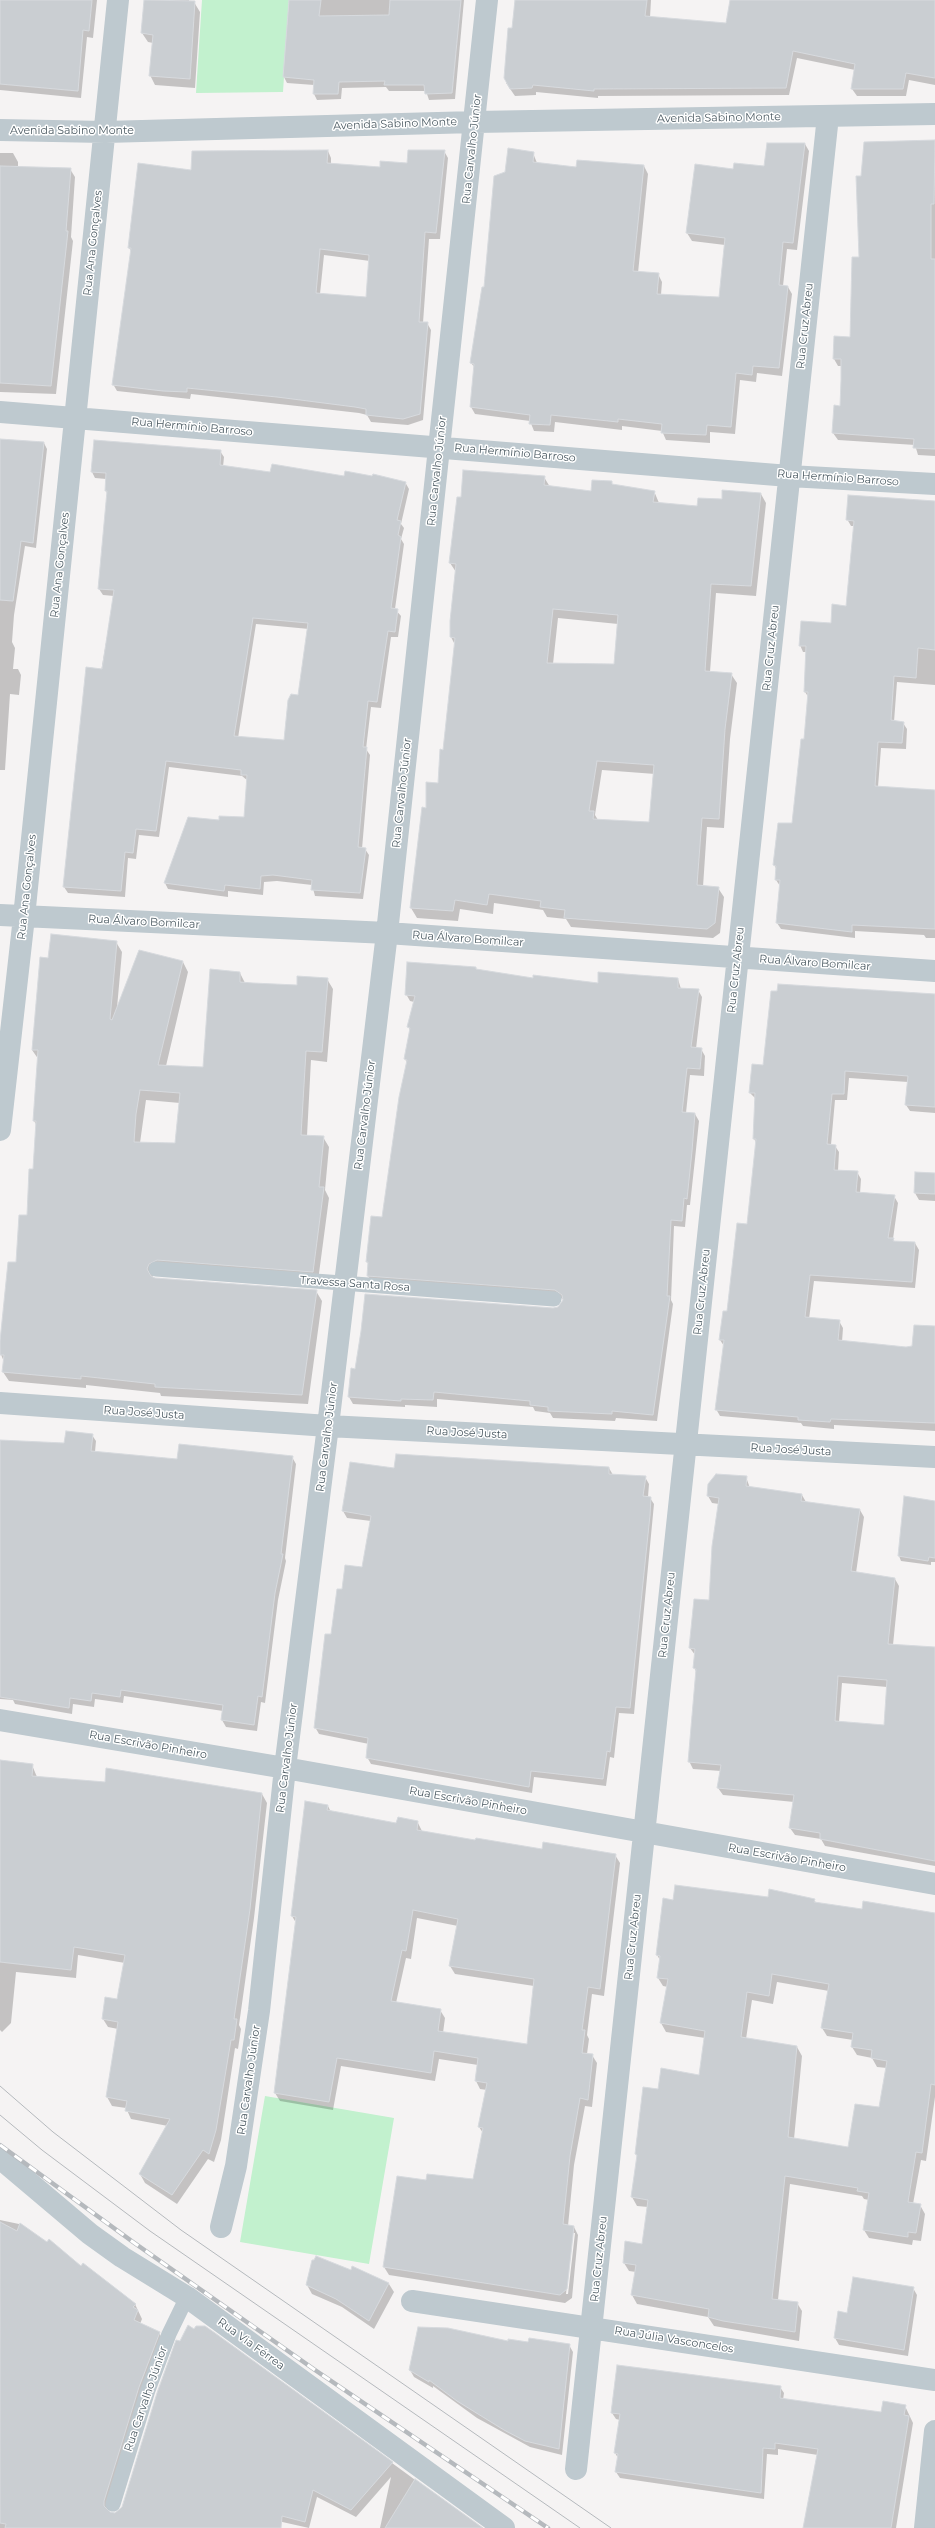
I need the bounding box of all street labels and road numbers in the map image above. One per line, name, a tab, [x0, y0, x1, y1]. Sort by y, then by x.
street label: Rua Carvalho Júnior	[460, 93, 484, 205]
street label: Avenida Sabino Monte	[657, 110, 781, 126]
street label: Avenida Sabino Monte	[333, 115, 457, 133]
street label: Avenida Sabino Monte	[10, 124, 134, 138]
street label: Rua Ana Gonçalves	[81, 190, 105, 296]
street label: Rua Cruz Abreu	[794, 282, 816, 370]
street label: Rua Hermínio Barroso	[131, 415, 253, 439]
street label: Rua Carvalho Júnior	[425, 415, 449, 527]
street label: Rua Hermínio Barroso	[454, 441, 576, 465]
street label: Rua Hermínio Barroso	[777, 467, 899, 489]
street label: Rua Ana Gonçalves	[48, 512, 72, 618]
street label: Rua Cruz Abreu	[760, 604, 782, 692]
street label: Rua Carvalho Júnior	[390, 737, 414, 849]
street label: Rua Ana Gonçalves	[15, 834, 39, 940]
street label: Rua Álvaro Bomilcar	[88, 912, 200, 932]
street label: Rua Cruz Abreu	[725, 926, 747, 1014]
street label: Rua Álvaro Bomilcar	[412, 929, 524, 949]
street label: Rua Álvaro Bomilcar	[759, 953, 871, 973]
street label: Rua Carvalho Júnior	[352, 1059, 378, 1171]
street label: Rua Cruz Abreu	[691, 1248, 713, 1336]
street label: Travessa Santa Rosa	[300, 1274, 410, 1294]
street label: Rua Carvalho Júnior	[314, 1381, 340, 1493]
street label: Rua José Justa	[103, 1404, 185, 1422]
street label: Rua José Justa	[426, 1424, 508, 1442]
street label: Rua José Justa	[750, 1441, 832, 1459]
street label: Rua Cruz Abreu	[656, 1571, 678, 1659]
street label: Rua Carvalho Júnior	[274, 1702, 300, 1814]
street label: Rua Escrivão Pinheiro	[88, 1728, 208, 1762]
street label: Rua Escrivão Pinheiro	[408, 1784, 528, 1818]
street label: Rua Escrivão Pinheiro	[727, 1841, 847, 1875]
street label: Rua Cruz Abreu	[622, 1893, 644, 1981]
street label: Rua Carvalho Júnior	[235, 2024, 263, 2136]
street label: Rua Cruz Abreu	[588, 2215, 610, 2303]
street label: Rua Via Férrea	[215, 2315, 287, 2373]
street label: Rua Júlia Vasconcelos	[614, 2324, 734, 2356]
street label: Rua Carvalho Júnior	[122, 2345, 170, 2453]

